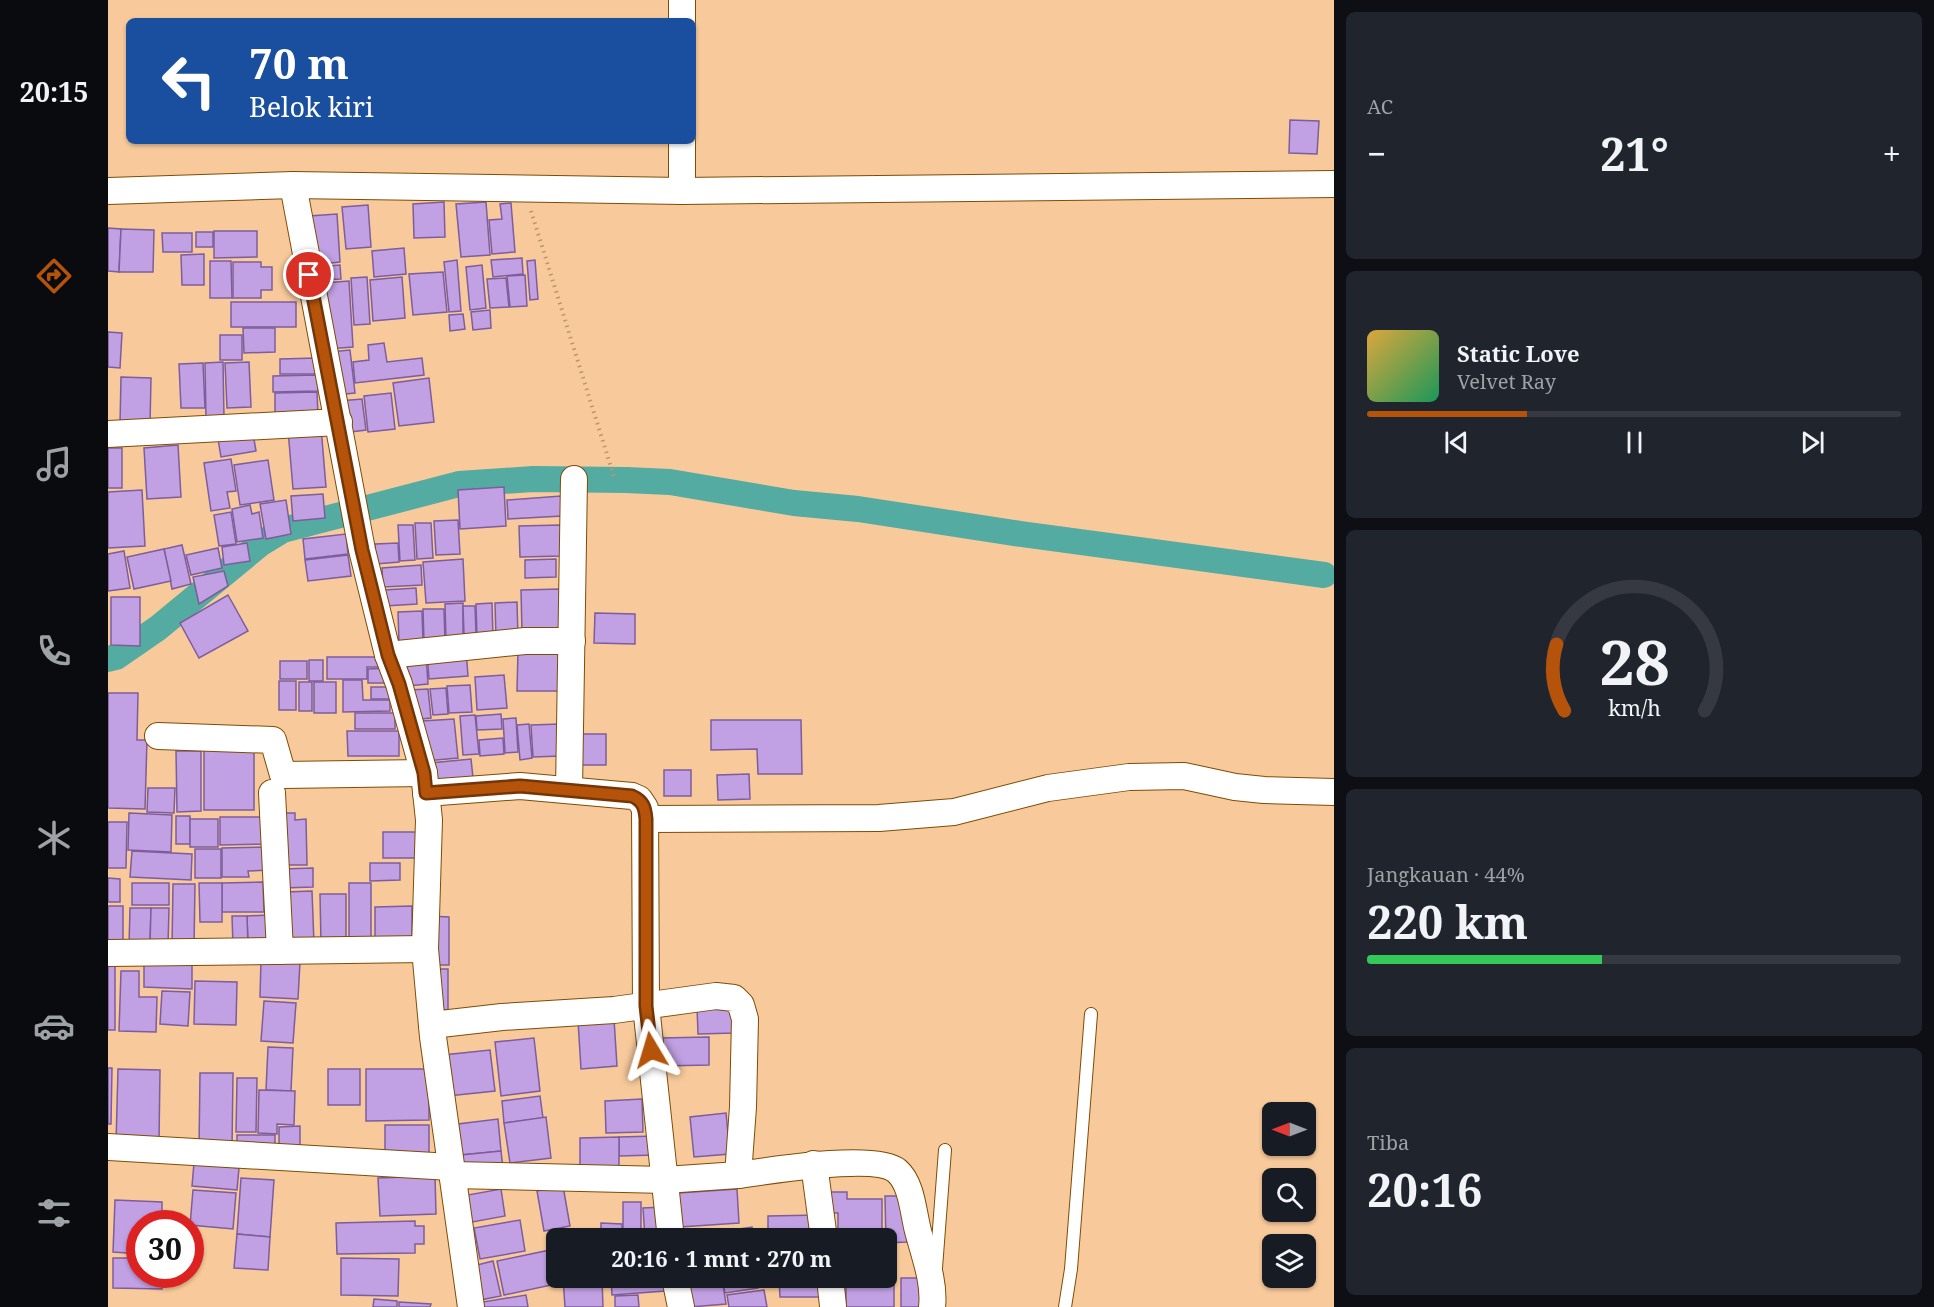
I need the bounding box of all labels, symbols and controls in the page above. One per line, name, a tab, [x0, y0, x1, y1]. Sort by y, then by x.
text: 70 m	[249, 34, 349, 91]
icon: left	[150, 42, 228, 120]
text: 20:15	[19, 73, 89, 110]
text: Belok kiri	[249, 88, 374, 125]
text: AC	[1367, 93, 1393, 120]
text: 21°	[1600, 123, 1669, 184]
text: −	[1367, 131, 1386, 176]
text: +	[1883, 131, 1901, 176]
pin	[283, 249, 334, 300]
icon: directions	[33, 255, 75, 297]
icon: arrive	[292, 258, 325, 291]
text: Static Love	[1457, 338, 1580, 368]
text: Velvet Ray	[1457, 368, 1556, 395]
icon: previous	[1440, 426, 1473, 459]
icon: pause	[1618, 426, 1651, 459]
icon: next	[1796, 426, 1829, 459]
icon: music	[33, 443, 75, 485]
text: 28	[1599, 618, 1669, 703]
icon: phone	[33, 630, 75, 672]
text: km/h	[1608, 693, 1661, 722]
icon: climate	[33, 817, 75, 859]
text: Jangkauan · 44%	[1367, 861, 1525, 888]
text: 220 km	[1367, 891, 1528, 952]
icon: car	[33, 1005, 75, 1047]
position arrow	[619, 1018, 683, 1082]
north arrow	[1262, 1102, 1316, 1156]
map controls	[1262, 1102, 1316, 1288]
text: Tiba	[1367, 1129, 1409, 1156]
text: 20:16	[1367, 1159, 1482, 1220]
button: search	[1262, 1168, 1316, 1222]
icon: filters	[33, 1192, 75, 1234]
speed limit sign: 30	[126, 1210, 204, 1288]
button: layers	[1262, 1234, 1316, 1288]
text: 20:16 · 1 mnt · 270 m	[611, 1243, 832, 1273]

